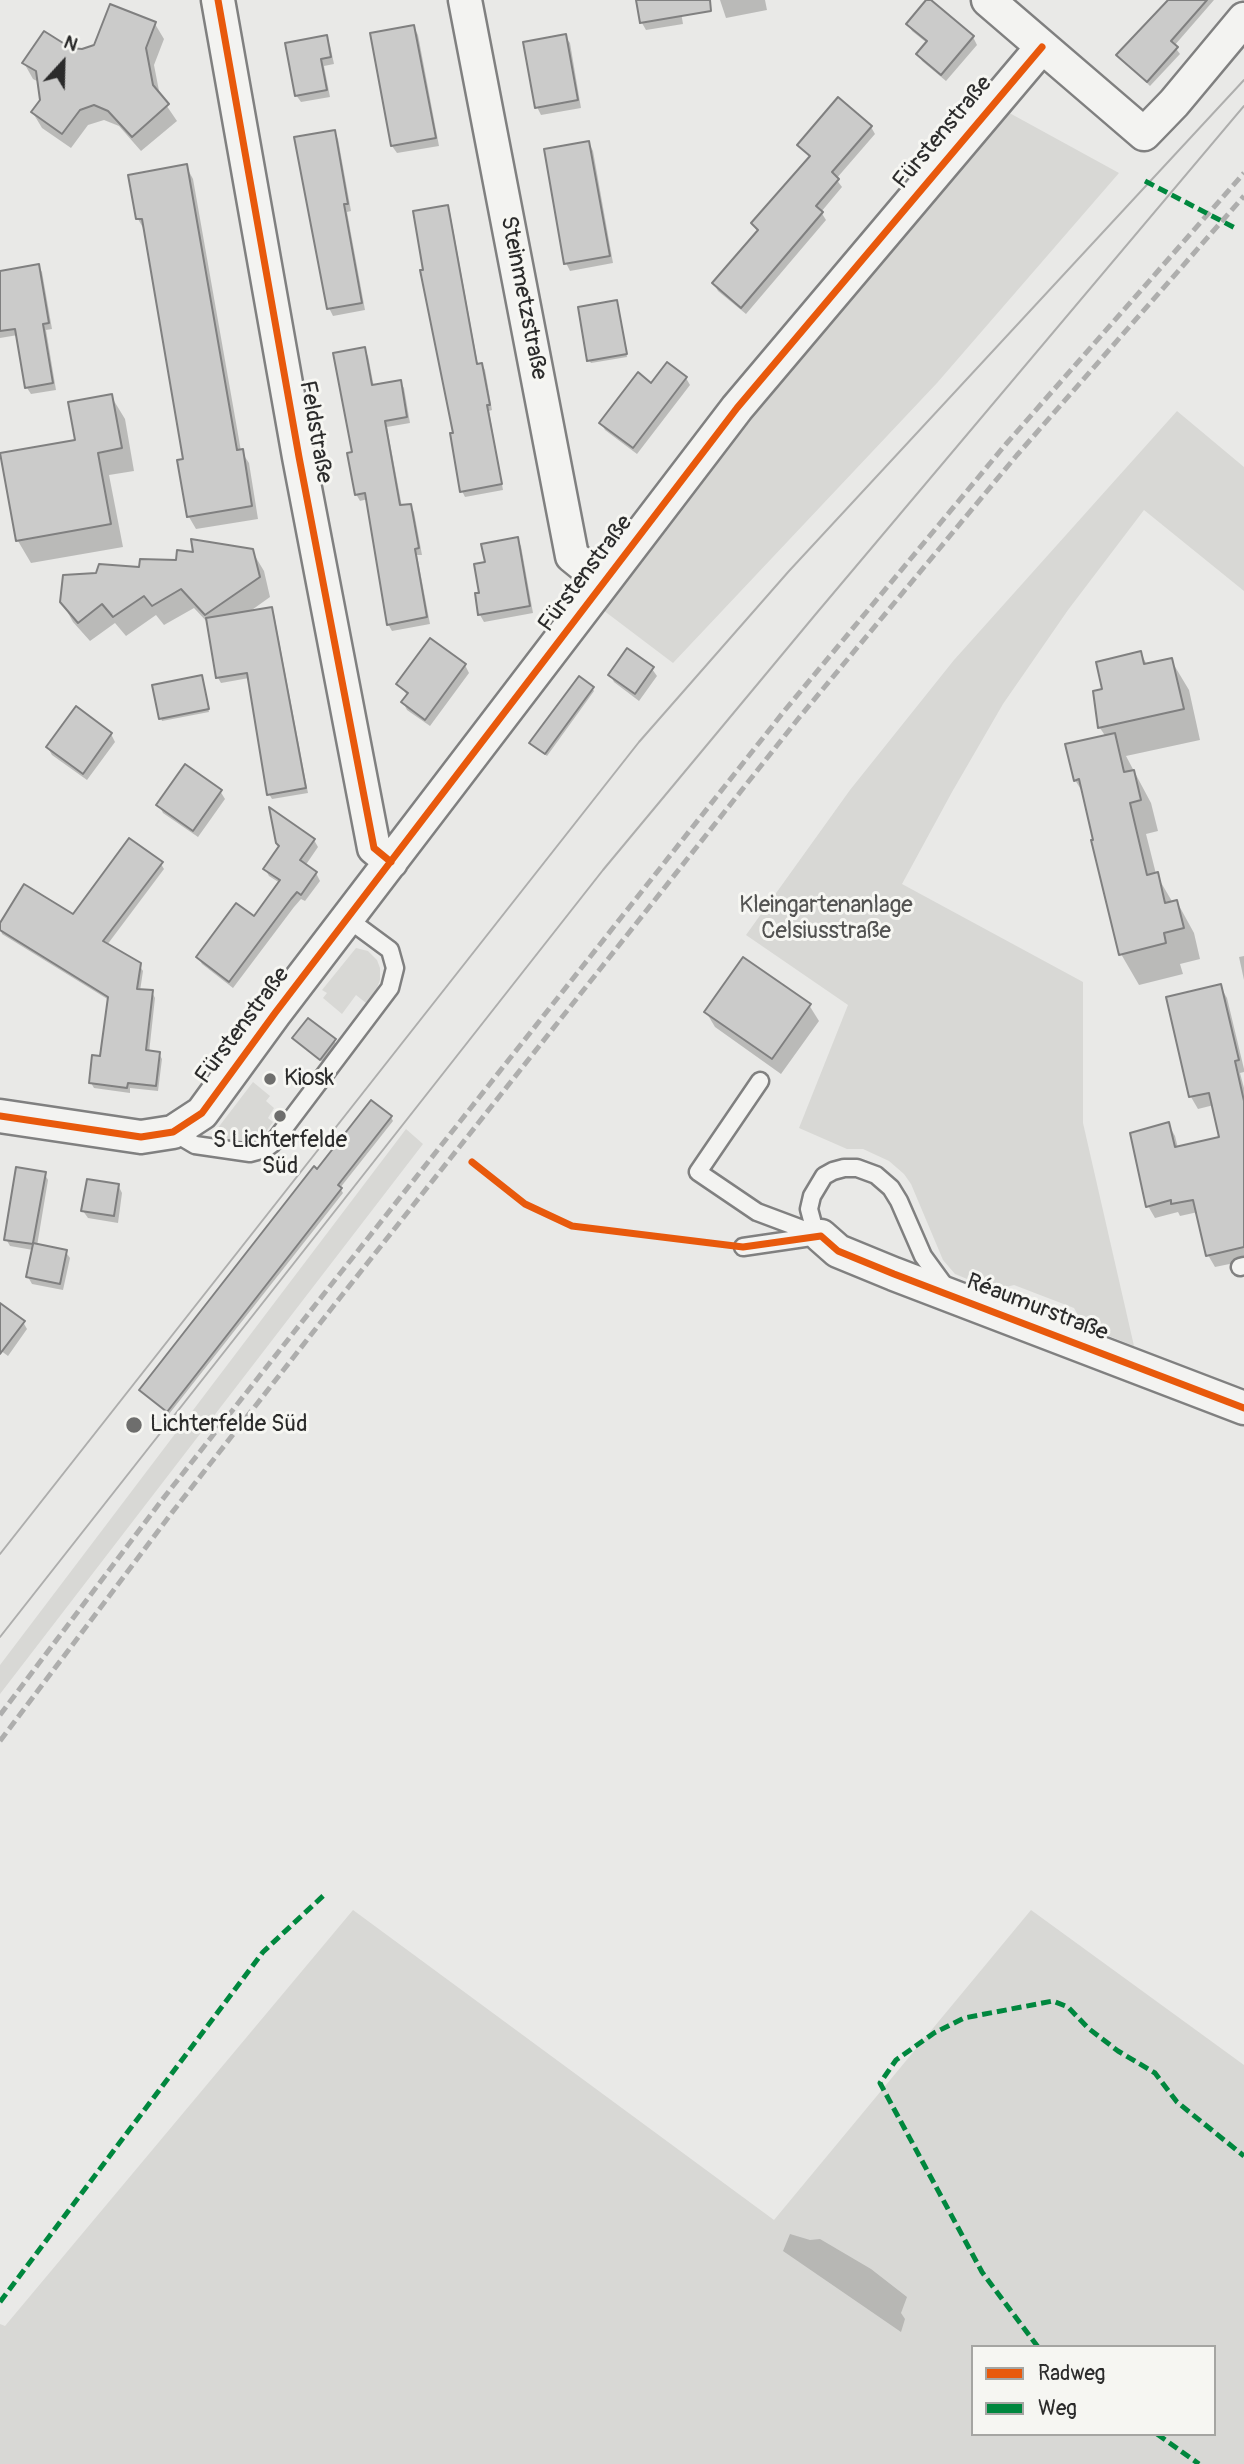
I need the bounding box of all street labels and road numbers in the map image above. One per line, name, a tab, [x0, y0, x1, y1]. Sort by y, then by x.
street label: Fürstenstraße	[888, 71, 998, 195]
street label: Steinmetzstraße	[494, 214, 552, 382]
street label: Feldstraße	[292, 379, 338, 485]
street label: Fürstenstraße	[533, 510, 639, 638]
street label: Fürstenstraße	[190, 962, 296, 1090]
street label: Réaumurstraße	[962, 1268, 1112, 1348]

